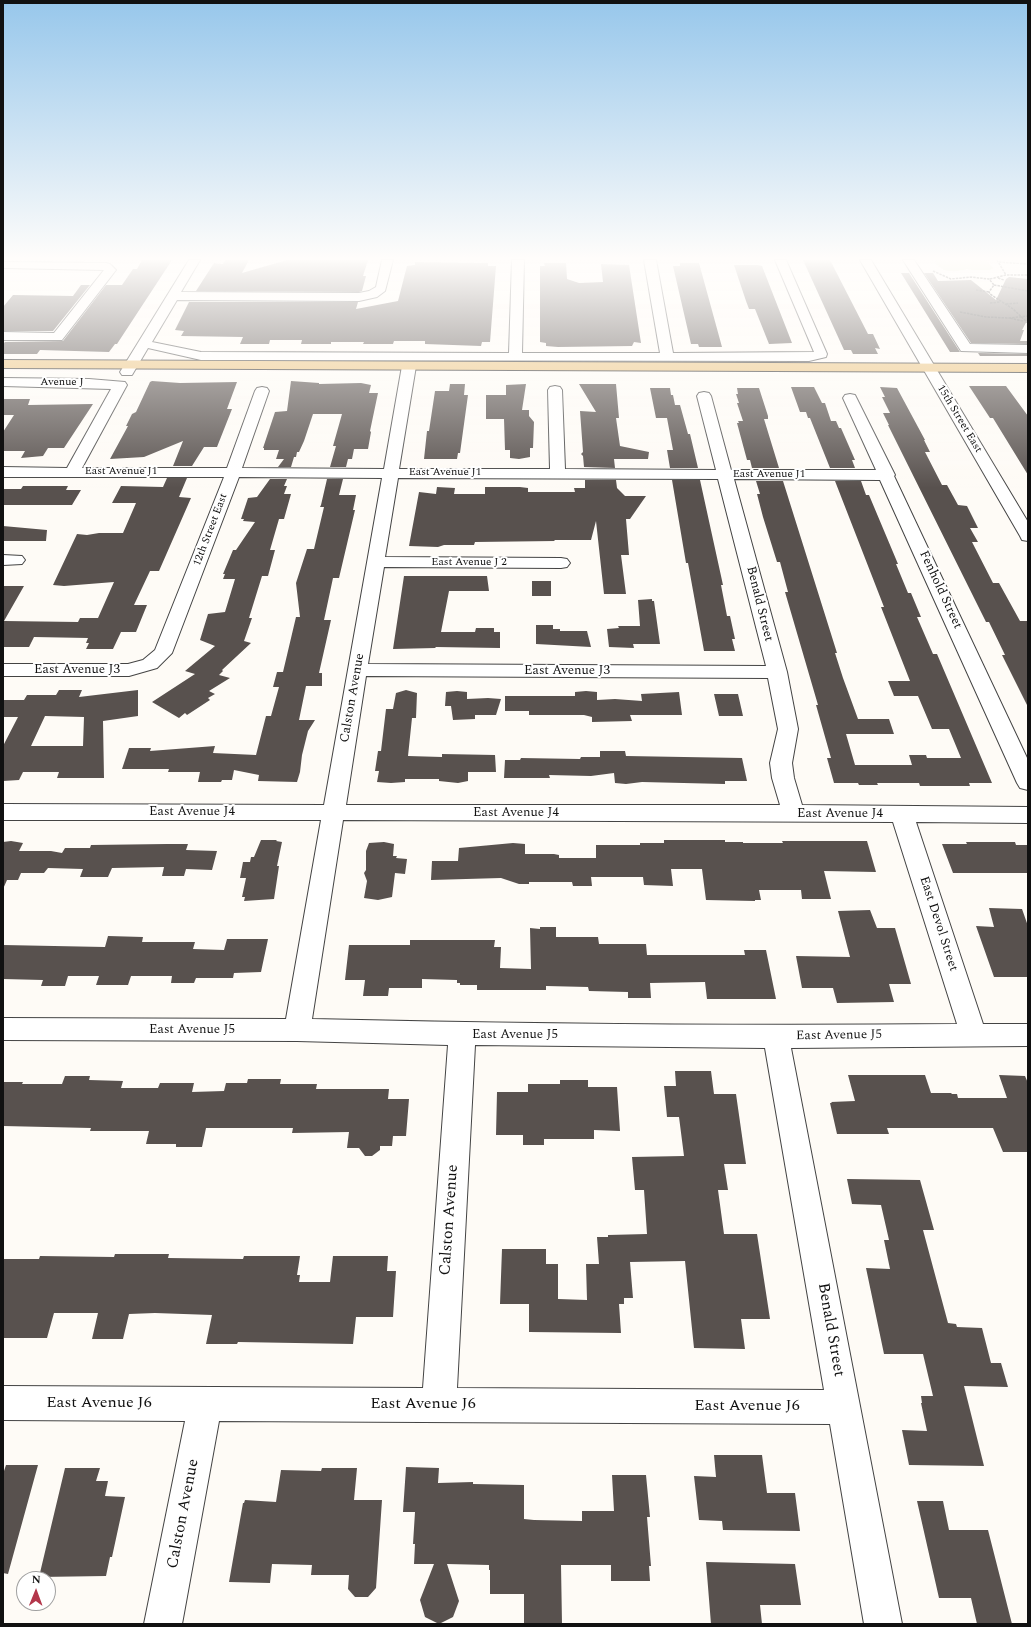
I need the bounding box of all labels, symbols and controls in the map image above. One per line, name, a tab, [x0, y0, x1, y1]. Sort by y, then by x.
street label: Avenue J	[40, 376, 84, 390]
street label: 15th Street East	[934, 383, 984, 455]
street label: East Avenue J1	[85, 465, 157, 479]
street label: East Avenue J1	[409, 466, 481, 480]
street label: East Avenue J1	[733, 468, 805, 482]
street label: 12th Street East	[191, 492, 231, 568]
street label: Fenhold Street	[915, 548, 965, 632]
street label: East Avenue J 2	[431, 556, 507, 570]
street label: Benald Street	[742, 565, 776, 643]
street label: Calston Avenue	[337, 652, 369, 744]
street label: East Avenue J3	[34, 662, 120, 678]
street label: East Avenue J3	[524, 663, 610, 679]
street label: East Avenue J4	[149, 804, 235, 820]
street label: East Avenue J4	[473, 805, 559, 821]
street label: East Avenue J4	[797, 806, 883, 822]
street label: East Devol Street	[915, 875, 961, 973]
street label: East Avenue J5	[149, 1022, 235, 1038]
street label: East Avenue J5	[472, 1027, 558, 1043]
street label: East Avenue J5	[796, 1027, 882, 1045]
street label: Calston Avenue	[437, 1164, 463, 1276]
street label: Benald Street	[812, 1282, 848, 1378]
street label: East Avenue J6	[46, 1394, 152, 1414]
street label: East Avenue J6	[370, 1395, 476, 1415]
street label: East Avenue J6	[694, 1397, 800, 1417]
street label: Calston Avenue	[164, 1458, 204, 1570]
north arrow	[16, 1571, 56, 1611]
text: N	[32, 1571, 41, 1588]

